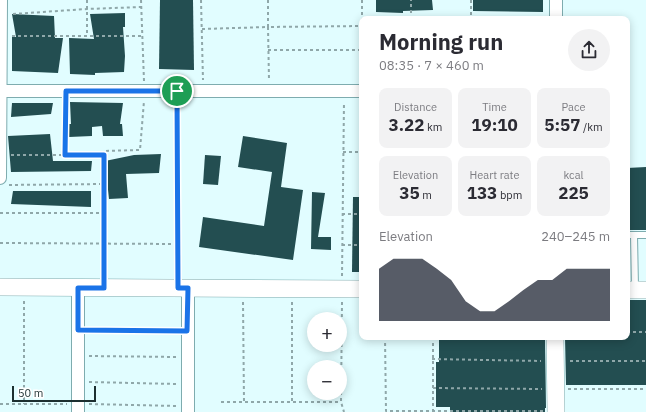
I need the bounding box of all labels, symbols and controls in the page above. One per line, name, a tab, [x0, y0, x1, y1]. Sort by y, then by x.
text: Morning run	[379, 27, 503, 56]
button: share	[568, 29, 610, 71]
text: 08:35 · 7 × 460 m	[379, 57, 484, 74]
pin	[160, 74, 194, 108]
icon: arrive	[166, 80, 188, 102]
text: Distance	[394, 100, 437, 114]
text: Time	[482, 100, 507, 114]
text: Pace	[562, 100, 585, 114]
text: 3.22	[389, 114, 424, 136]
text: 19:10	[471, 114, 518, 136]
text: 5:57	[544, 114, 581, 136]
text: km	[424, 120, 442, 134]
text: /km	[581, 120, 603, 134]
text: Elevation	[393, 168, 438, 182]
text: Heart rate	[470, 168, 519, 182]
text: kcal	[563, 168, 584, 182]
text: 35	[399, 182, 420, 204]
text: 133	[467, 182, 497, 204]
text: 225	[558, 182, 589, 204]
text: m	[420, 188, 432, 202]
text: bpm	[497, 188, 522, 202]
text: Elevation	[379, 228, 433, 245]
text: 240–245 m	[541, 228, 610, 245]
map controls	[307, 312, 347, 400]
button: +	[307, 312, 347, 352]
button: −	[307, 360, 347, 400]
scale bar	[12, 384, 96, 403]
text: 50 m	[18, 386, 43, 400]

